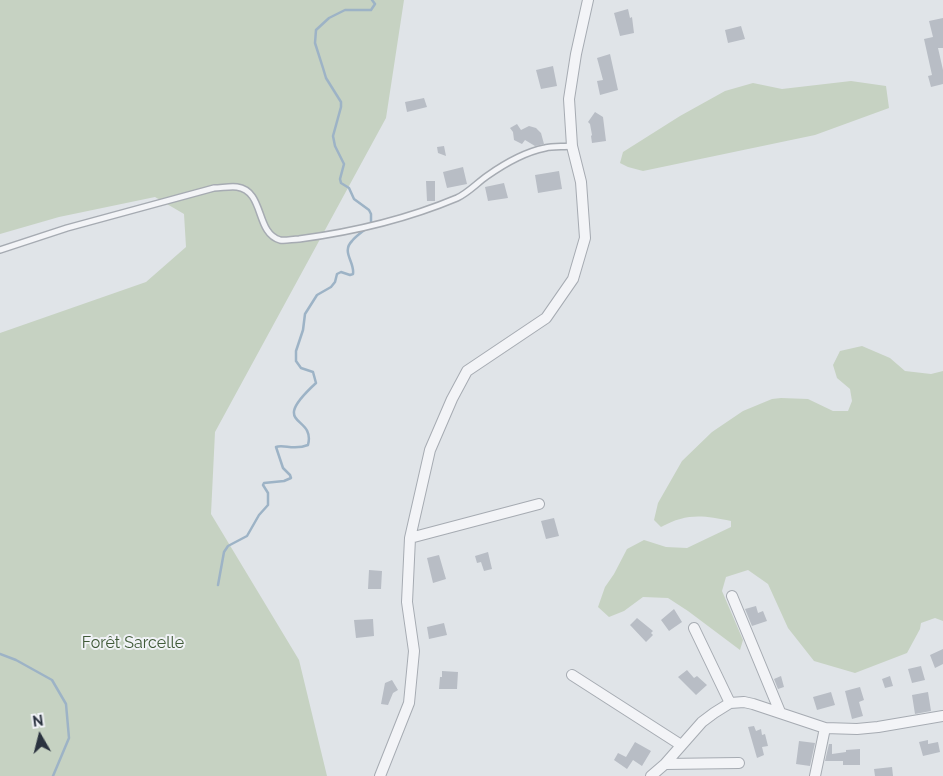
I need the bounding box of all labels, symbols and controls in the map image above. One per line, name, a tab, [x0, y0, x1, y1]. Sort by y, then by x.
park label: Forêt Sarcelle	[82, 633, 184, 653]
north arrow	[15, 711, 65, 761]
text: N	[32, 712, 44, 730]

